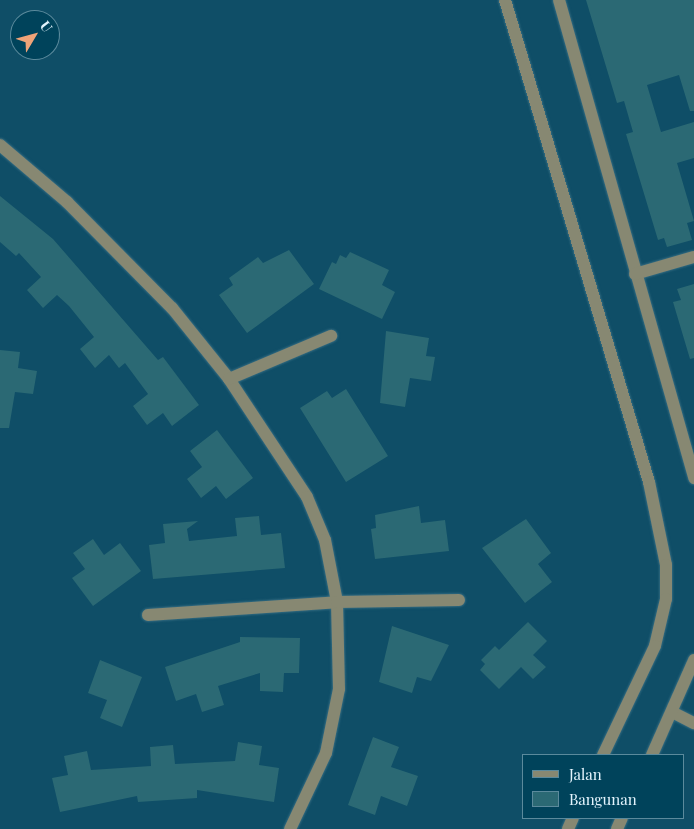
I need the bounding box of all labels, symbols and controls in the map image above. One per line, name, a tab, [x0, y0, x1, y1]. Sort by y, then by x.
north arrow	[10, 10, 60, 60]
text: U	[36, 17, 57, 36]
legend	[522, 754, 684, 819]
text: Jalan	[569, 764, 602, 784]
text: Bangunan	[569, 789, 637, 809]

